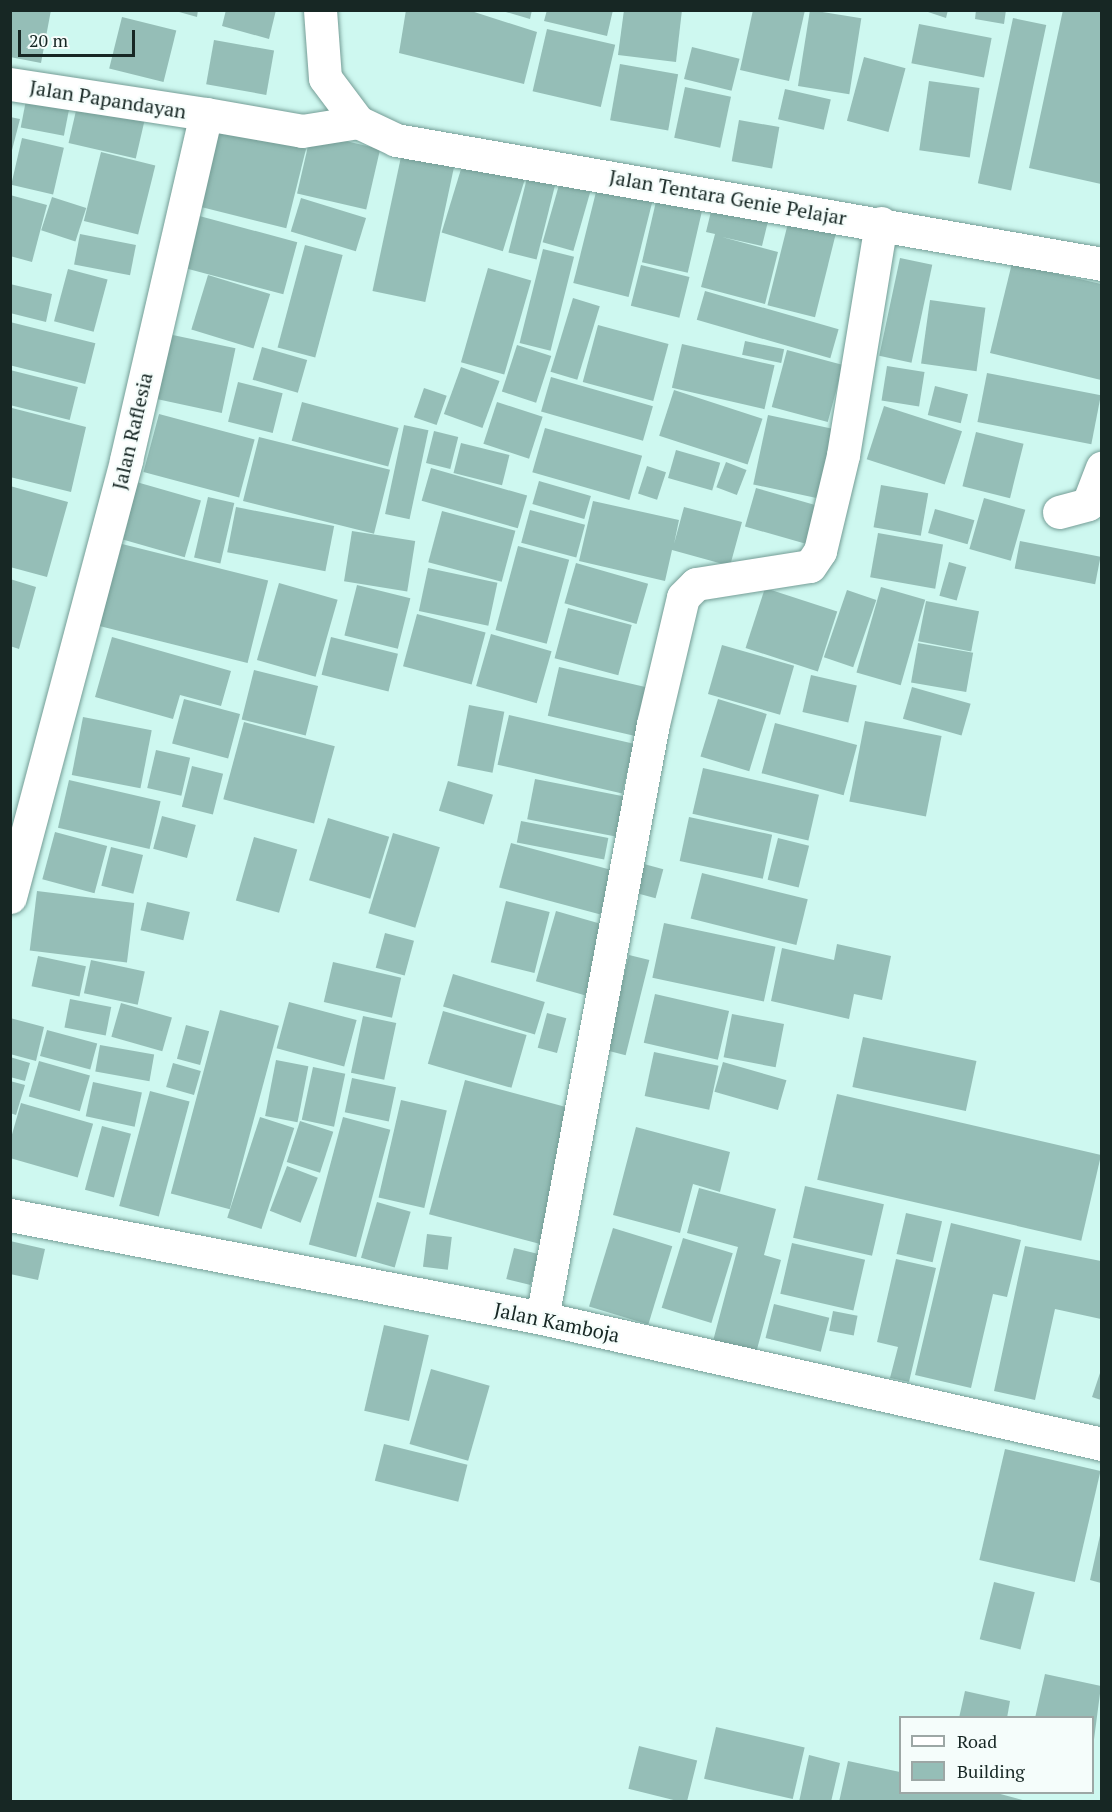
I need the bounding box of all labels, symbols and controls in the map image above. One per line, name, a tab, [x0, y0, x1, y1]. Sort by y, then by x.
scale bar	[21, 18, 138, 56]
text: 20 m	[29, 28, 68, 52]
street label: Jalan Papandayan	[28, 75, 188, 123]
street label: Jalan Tentara Genie Pelajar	[607, 164, 849, 230]
street label: Jalan Raflesia	[107, 370, 157, 492]
street label: Jalan Kamboja	[492, 1297, 622, 1347]
legend	[899, 1716, 1094, 1794]
text: Road	[957, 1729, 997, 1753]
text: Building	[957, 1759, 1025, 1783]

